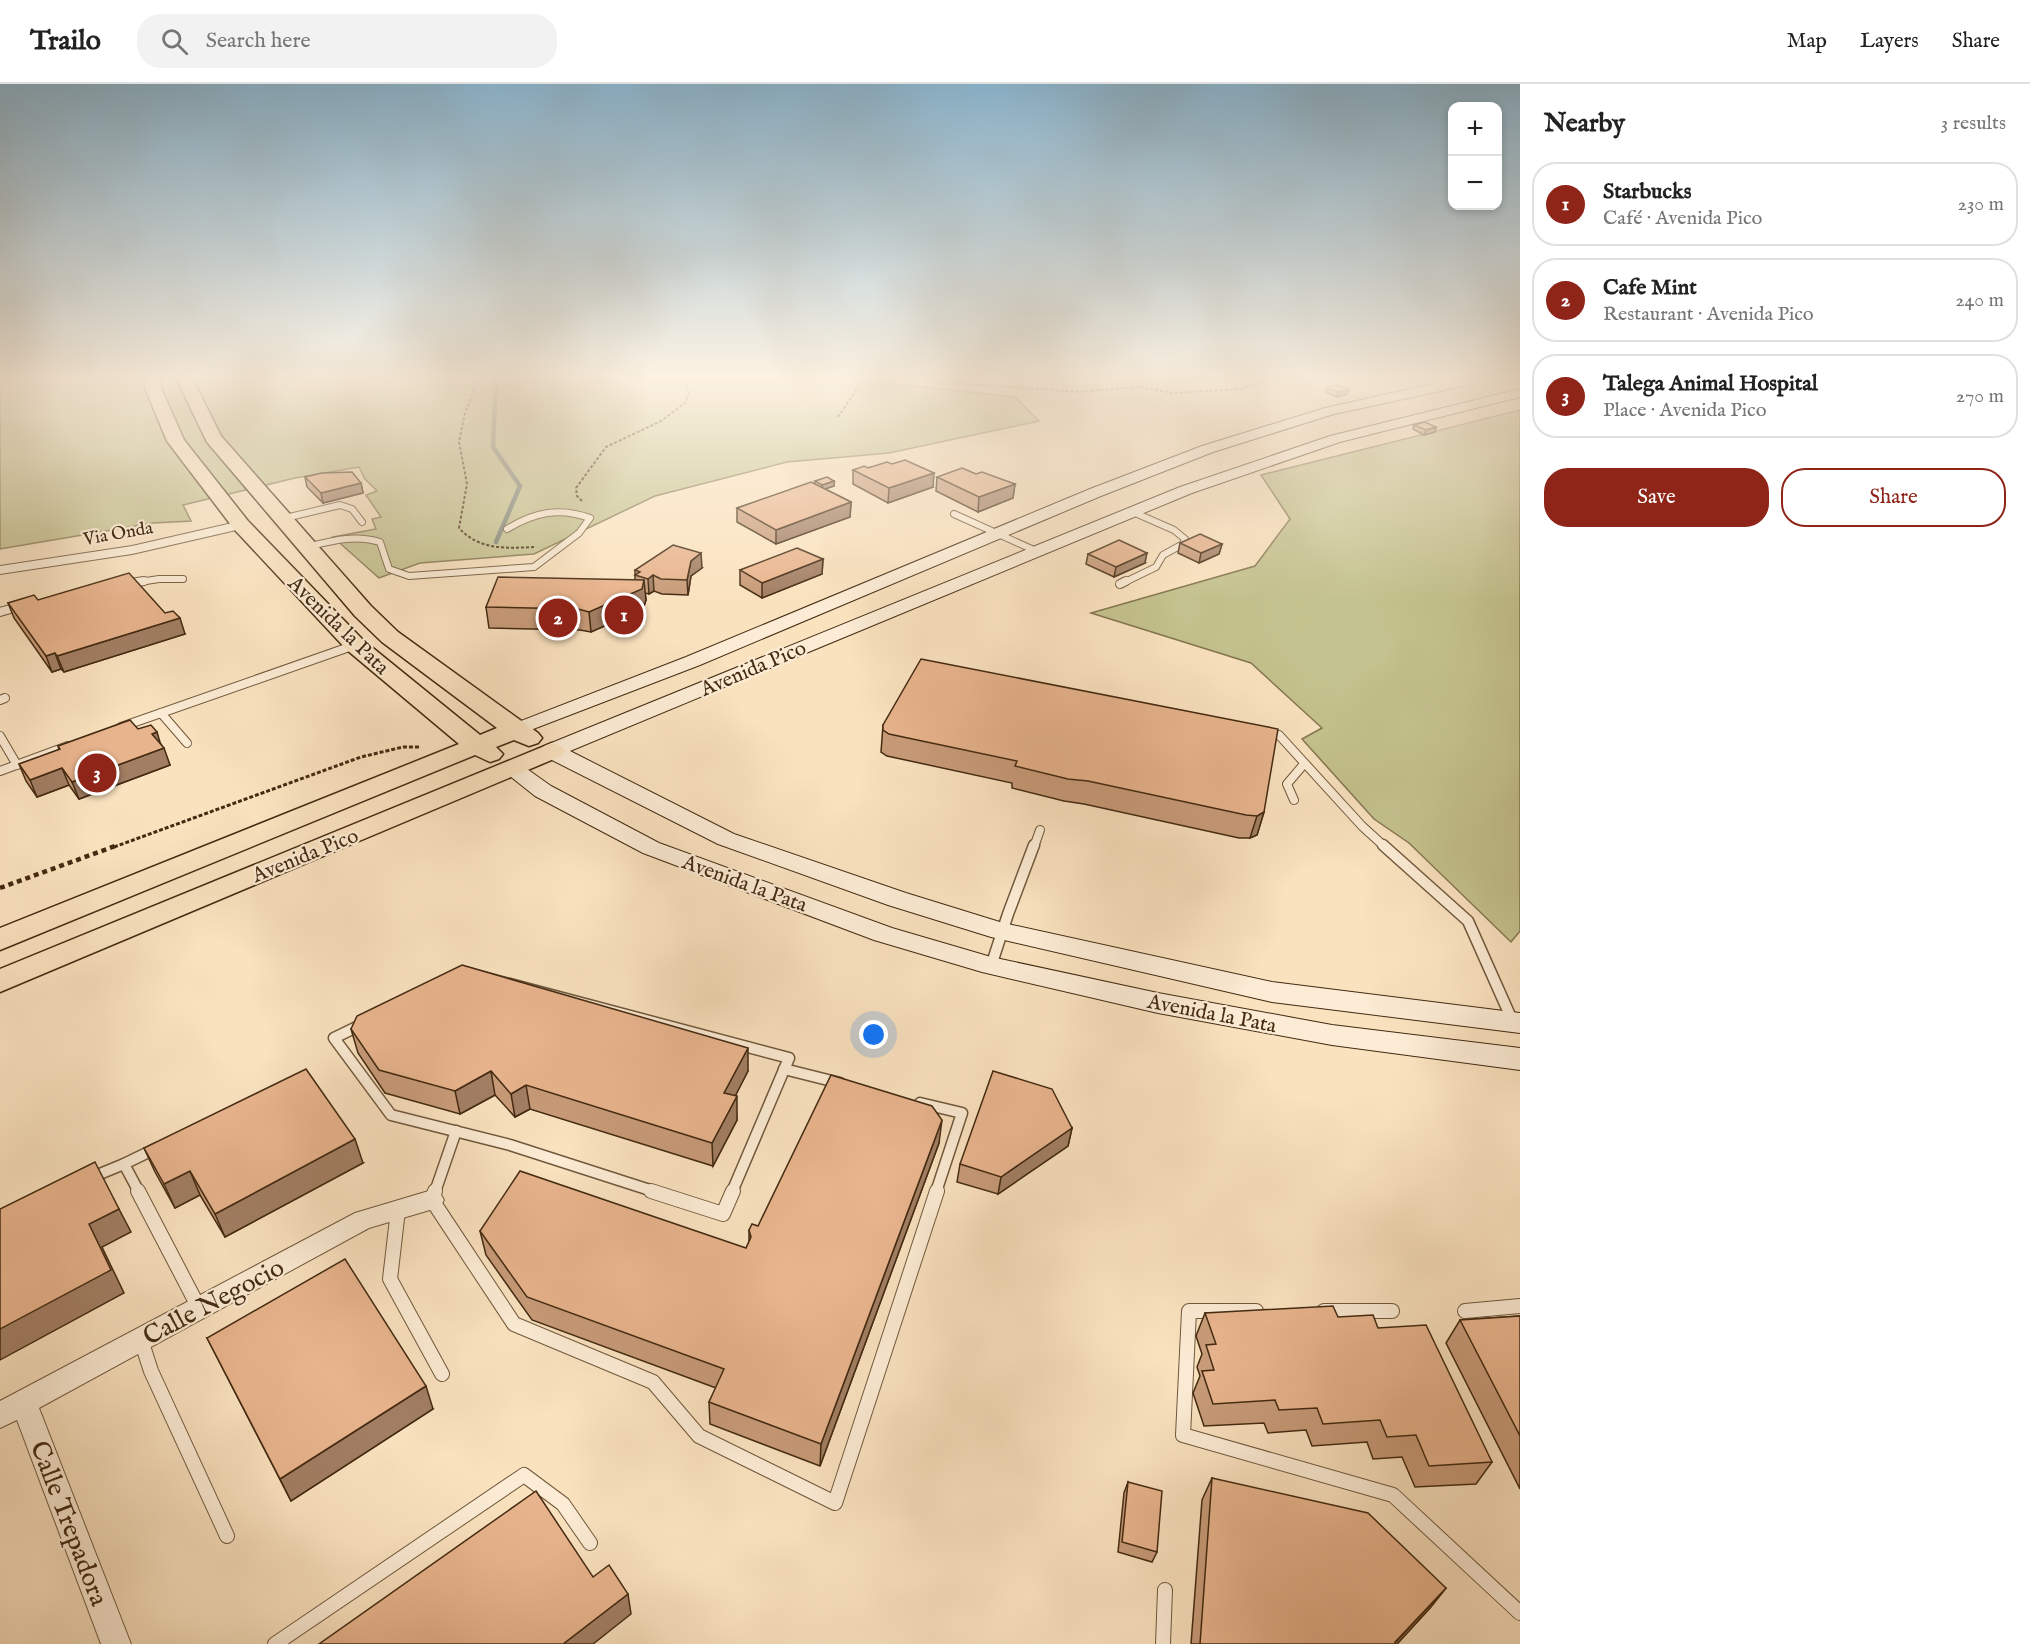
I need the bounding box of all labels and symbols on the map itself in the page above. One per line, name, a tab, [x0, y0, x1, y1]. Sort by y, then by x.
street label: Via Onda	[81, 517, 155, 552]
street label: Avenida la Pata	[281, 570, 395, 682]
pin: 1	[604, 592, 644, 638]
pin: 2	[538, 596, 578, 640]
street label: Avenida Pico	[696, 635, 810, 704]
pin: 3	[78, 750, 116, 796]
street label: Avenida Pico	[248, 823, 363, 890]
street label: Avenida la Pata	[677, 849, 811, 920]
street label: Avenida la Pata	[1144, 989, 1279, 1040]
your location	[859, 1020, 888, 1049]
street label: Calle Negocio	[137, 1251, 290, 1353]
street label: Calle Trepadora	[22, 1436, 115, 1611]

